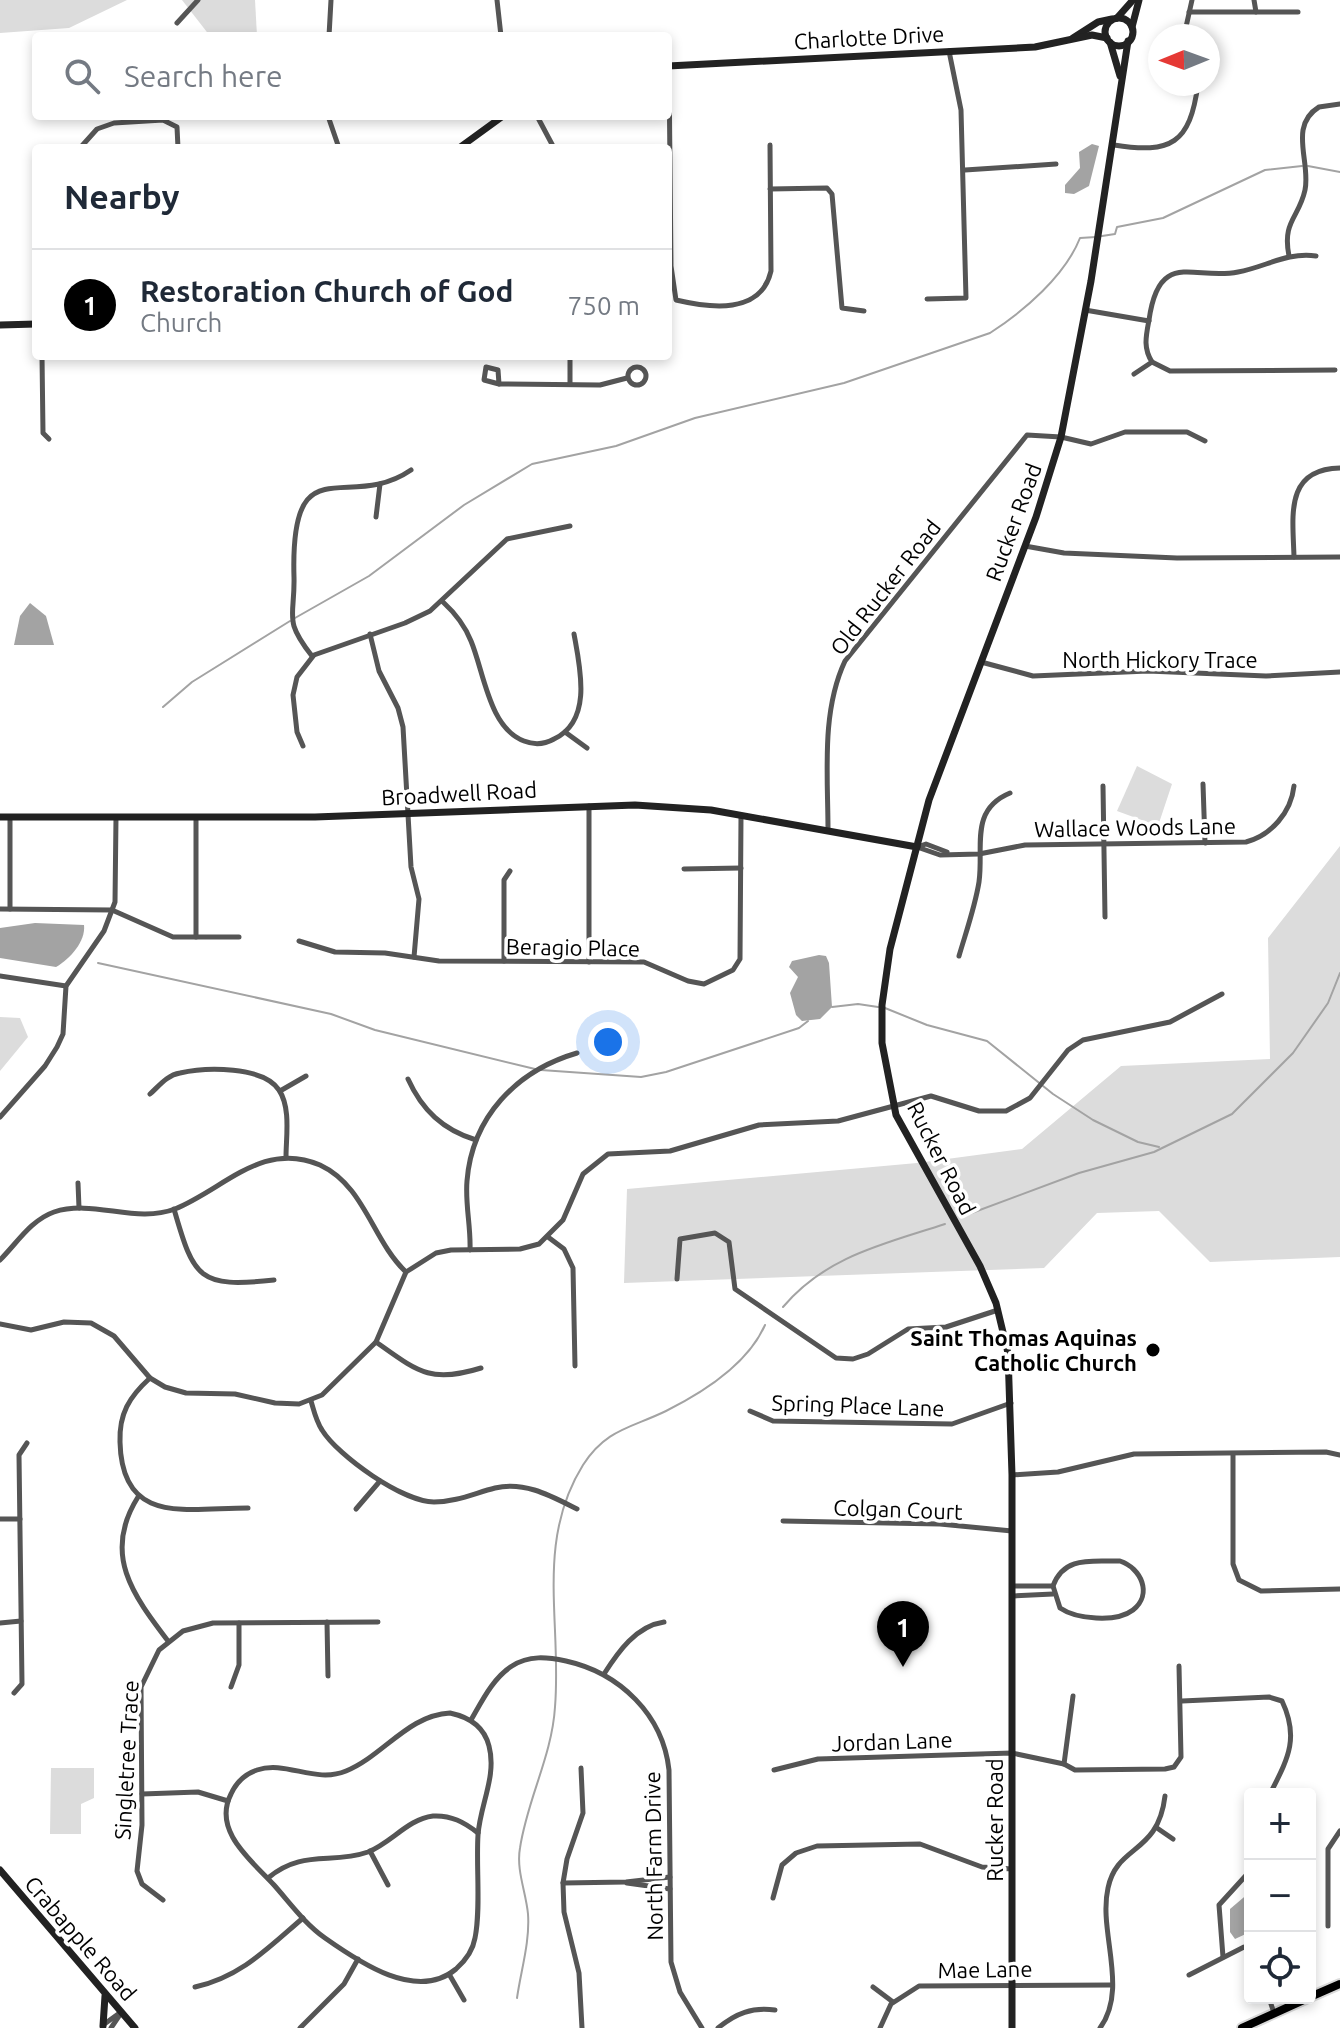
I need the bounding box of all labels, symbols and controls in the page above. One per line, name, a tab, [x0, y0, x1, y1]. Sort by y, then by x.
street label: Charlotte Drive	[793, 21, 945, 53]
north arrow	[1148, 24, 1220, 96]
search box	[32, 32, 672, 120]
icon: search	[60, 54, 104, 98]
text: Search here	[124, 59, 283, 93]
text: Nearby	[64, 177, 179, 215]
text: Restoration Church of God	[140, 274, 514, 308]
text: 1	[83, 291, 97, 320]
text: 750 m	[568, 291, 640, 320]
text: Church	[140, 308, 222, 337]
street label: Rucker Road	[980, 460, 1046, 584]
street label: Old Rucker Road	[825, 515, 945, 659]
street label: North Hickory Trace	[1062, 647, 1258, 672]
street label: Broadwell Road	[381, 776, 537, 810]
street label: Wallace Woods Lane	[1034, 813, 1236, 841]
street label: Beragio Place	[506, 933, 640, 961]
your location	[588, 1022, 628, 1062]
street label: Rucker Road	[903, 1097, 981, 1219]
place label: Saint Thomas Aquinas Catholic Church	[910, 1325, 1137, 1375]
marker: Saint Thomas Aquinas Catholic Church	[1144, 1341, 1162, 1359]
street label: Spring Place Lane	[771, 1389, 945, 1421]
street label: Colgan Court	[833, 1494, 964, 1524]
pin: 1	[877, 1601, 929, 1667]
street label: Singletree Trace	[109, 1680, 143, 1840]
street label: Jordan Lane	[831, 1726, 953, 1756]
street label: Rucker Road	[982, 1758, 1007, 1882]
street label: North Farm Drive	[639, 1771, 667, 1941]
map controls	[1244, 1788, 1316, 2004]
button: +	[1244, 1788, 1316, 1860]
button: −	[1244, 1860, 1316, 1932]
street label: Crabapple Road	[20, 1871, 142, 2005]
button: locate	[1244, 1932, 1316, 2004]
street label: Mae Lane	[937, 1956, 1033, 1982]

